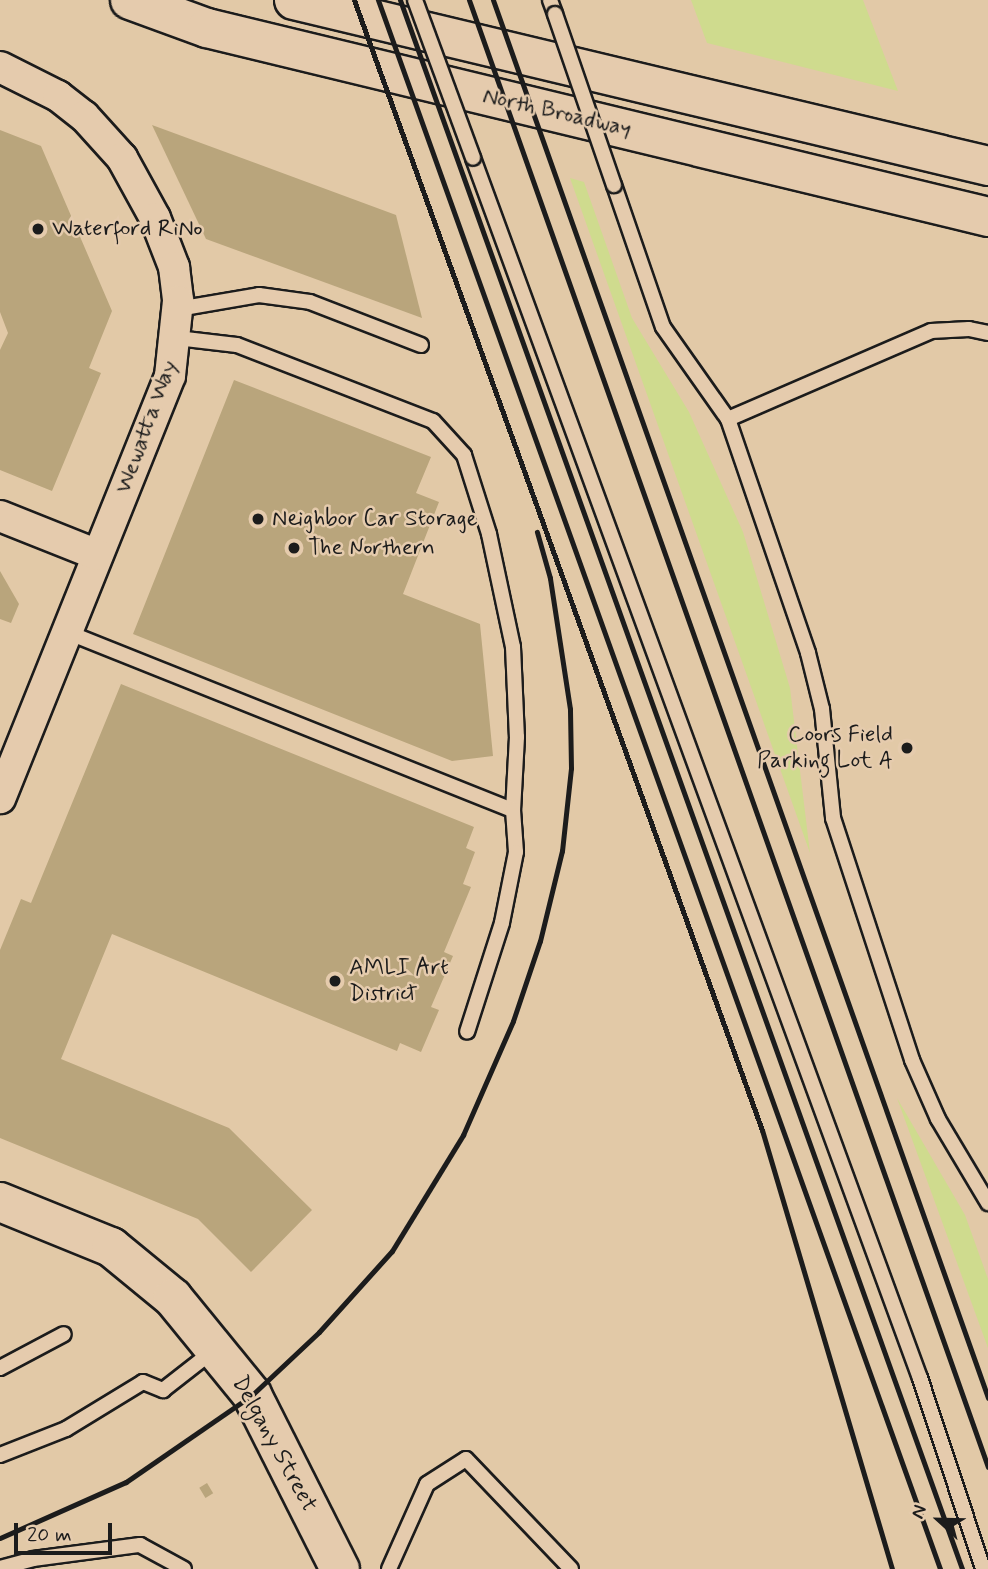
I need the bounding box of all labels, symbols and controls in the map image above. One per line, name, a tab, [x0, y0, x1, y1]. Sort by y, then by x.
street label: North Broadway	[480, 82, 634, 144]
place label: Waterford RiNo	[52, 215, 201, 243]
marker: Waterford RiNo	[30, 221, 46, 237]
street label: Wewatta Way	[110, 355, 184, 499]
place label: Neighbor Car Storage	[272, 505, 480, 533]
marker: Neighbor Car Storage	[250, 511, 266, 527]
place label: The Northern	[308, 534, 436, 562]
marker: The Northern	[286, 540, 302, 556]
place label: Coors Field Parking Lot A	[761, 721, 893, 775]
marker: Coors Field Parking Lot A	[899, 740, 915, 756]
place label: AMLI Art District	[349, 954, 449, 1008]
marker: AMLI Art District	[327, 973, 343, 989]
street label: Delgany Street	[226, 1372, 322, 1516]
north arrow	[904, 1485, 974, 1555]
text: N	[905, 1501, 933, 1522]
scale bar	[18, 1510, 116, 1554]
text: 20 m	[27, 1521, 72, 1549]

